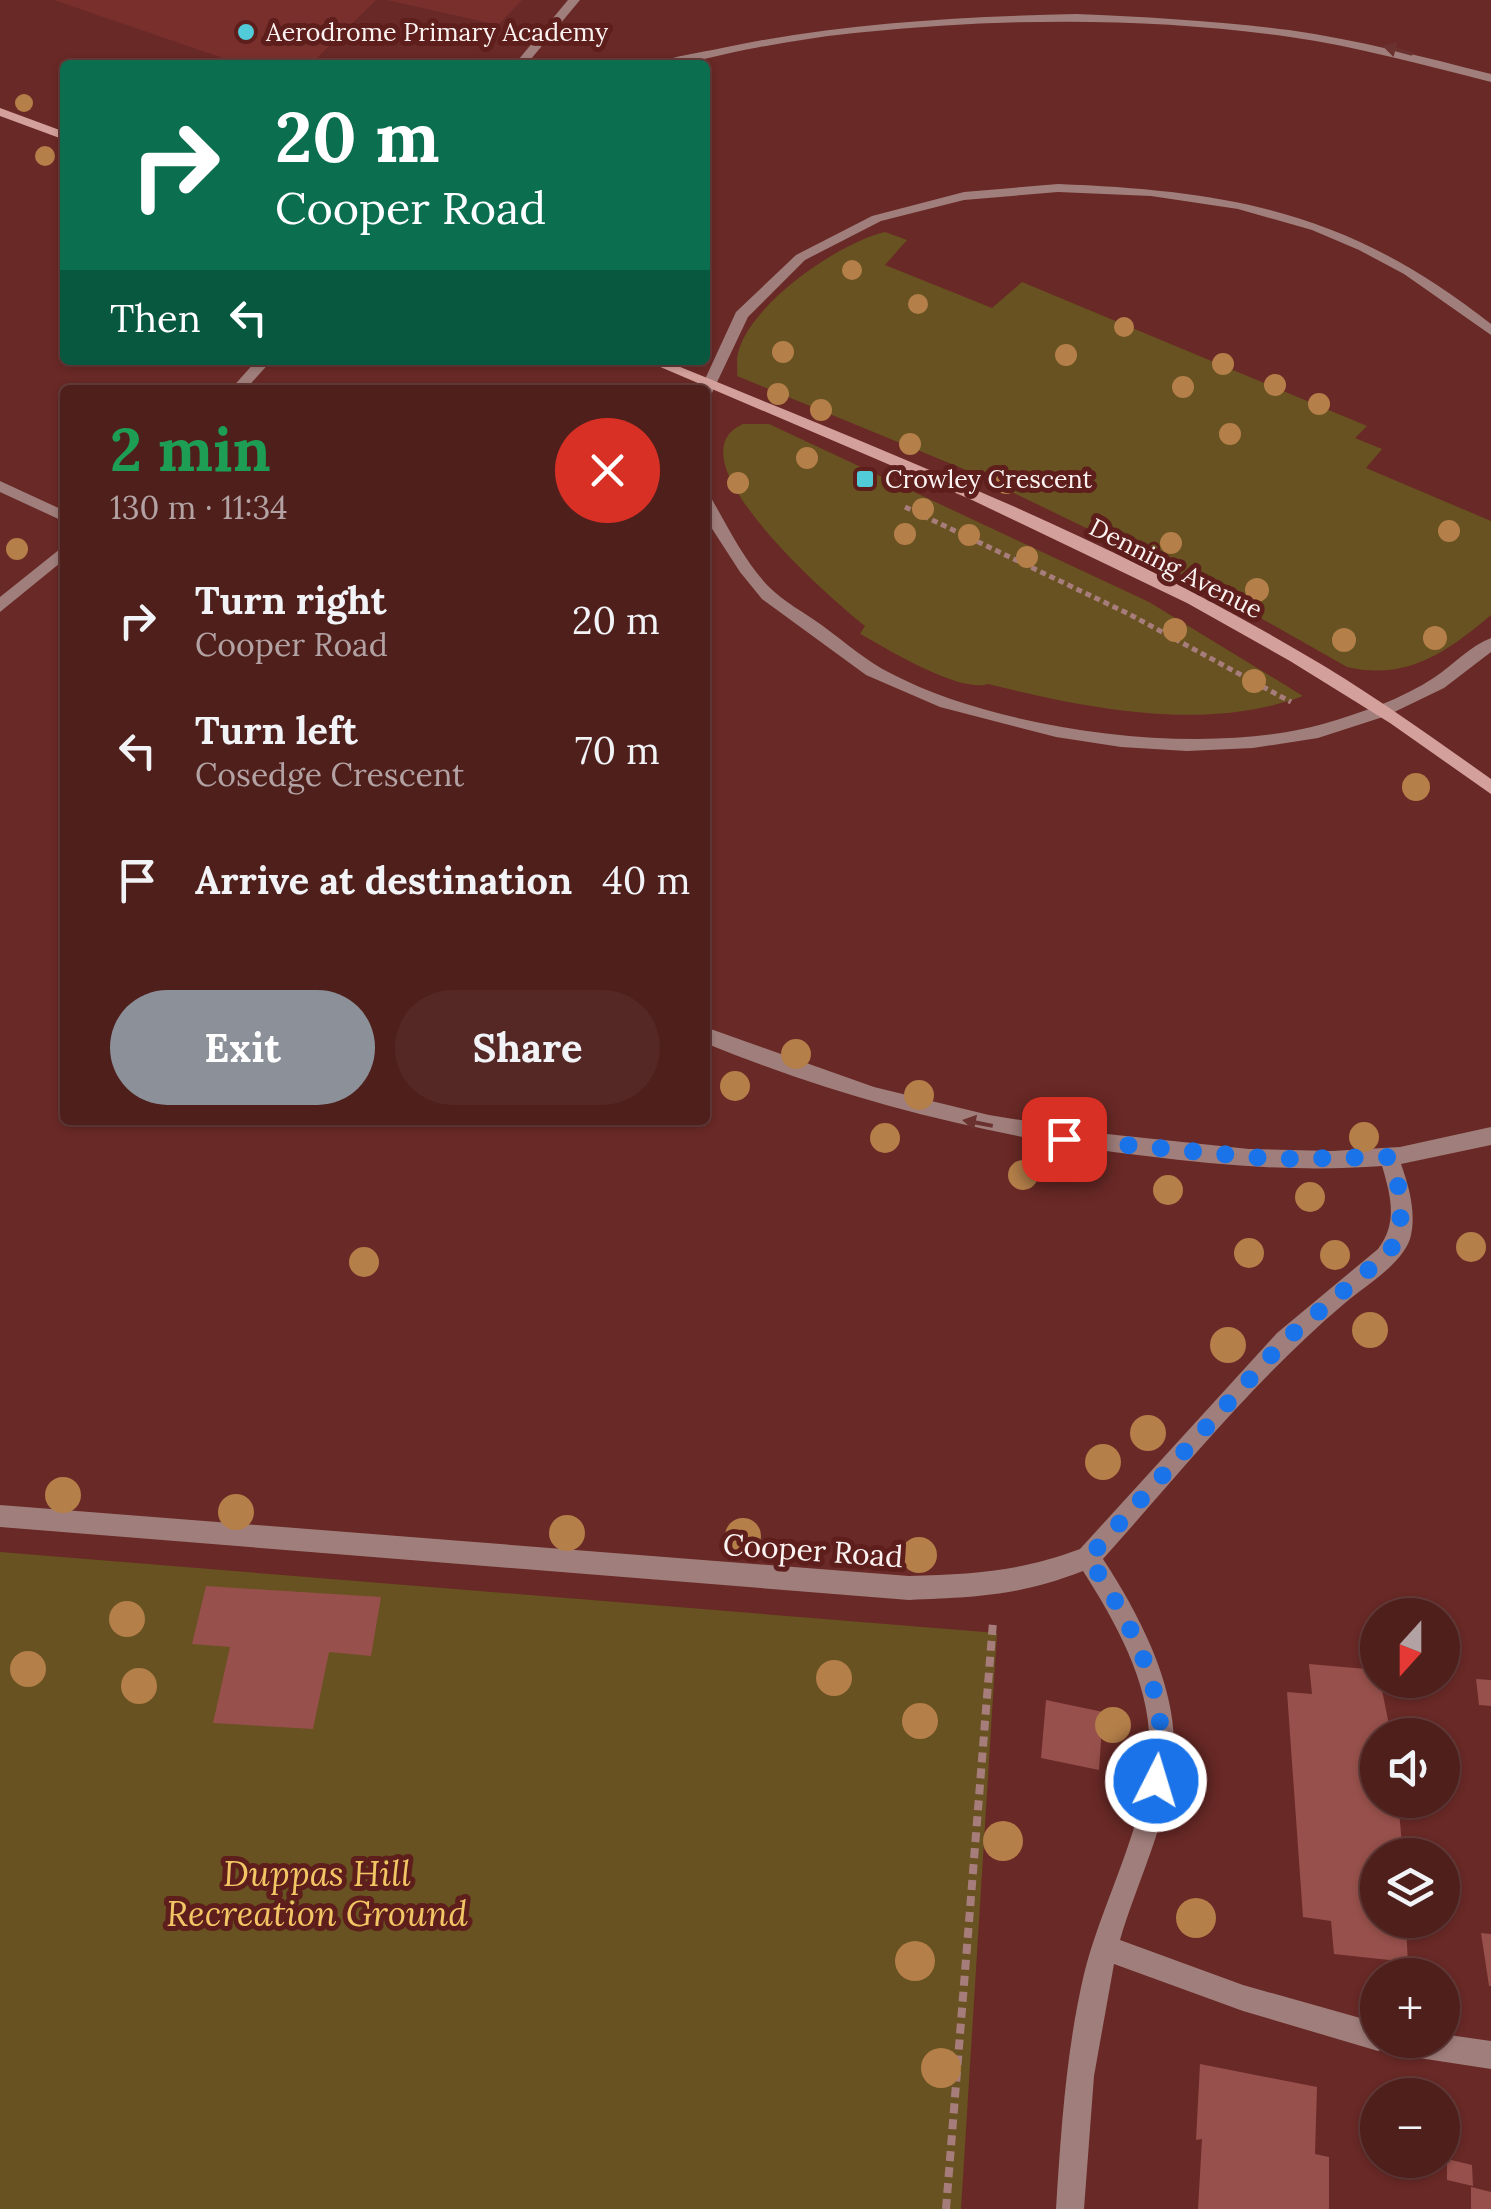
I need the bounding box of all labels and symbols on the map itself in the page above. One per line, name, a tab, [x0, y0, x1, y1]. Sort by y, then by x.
place label: Aerodrome Primary Academy	[265, 16, 609, 48]
marker: Aerodrome Primary Academy	[235, 21, 257, 43]
one-way arrow	[1382, 42, 1413, 58]
place label: Crowley Crescent	[885, 463, 1092, 495]
marker: Crowley Crescent	[854, 468, 876, 490]
street label: Denning Avenue	[1084, 511, 1268, 625]
pin	[1022, 1097, 1107, 1182]
one-way arrow	[962, 1115, 993, 1130]
street label: Cooper Road	[722, 1525, 905, 1575]
north arrow	[1360, 1598, 1460, 1698]
position arrow	[1104, 1729, 1208, 1833]
park label: Duppas Hill Recreation Ground	[166, 1851, 468, 1936]

